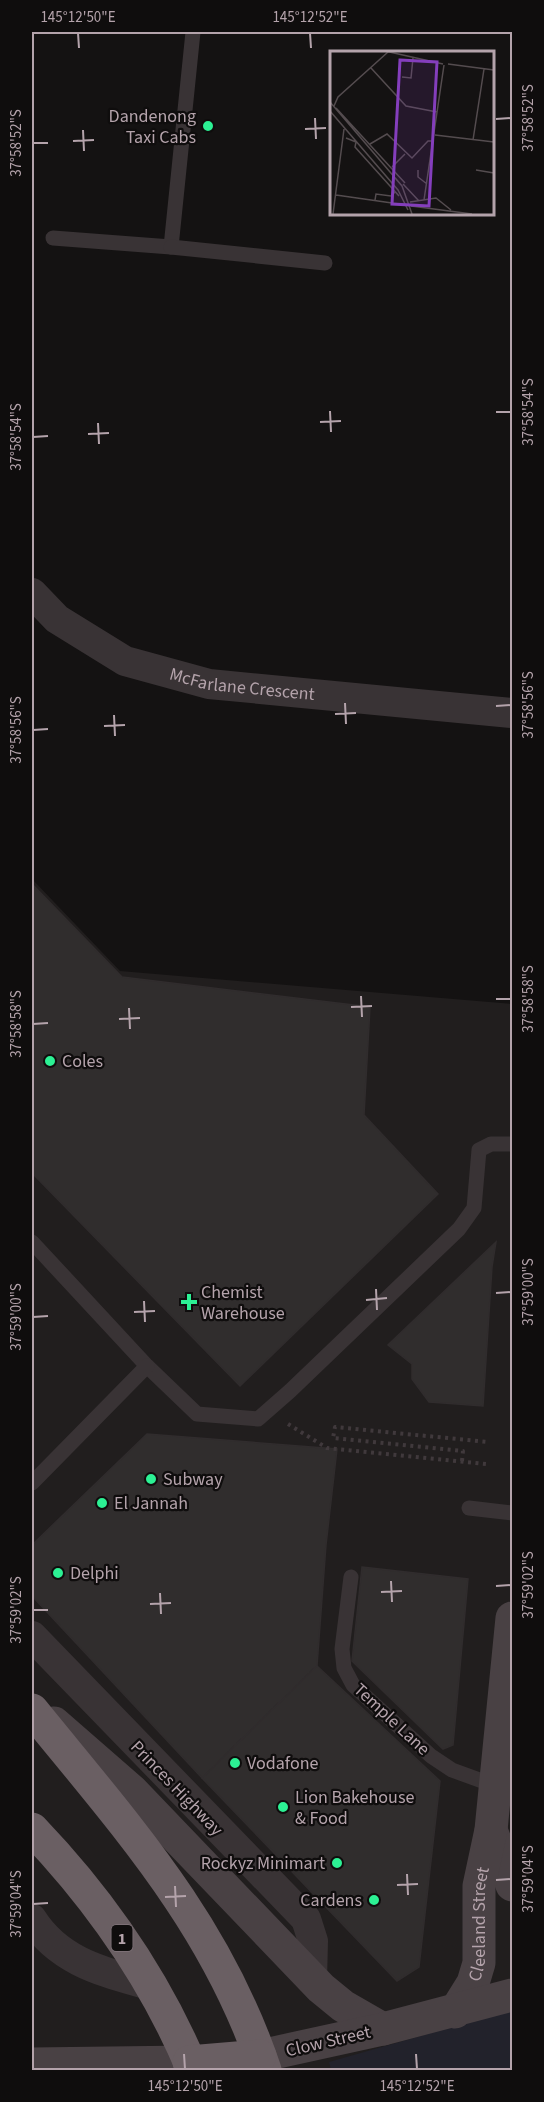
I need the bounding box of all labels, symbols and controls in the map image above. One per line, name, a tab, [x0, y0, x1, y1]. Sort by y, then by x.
text: 145°12'50"E	[40, 7, 116, 28]
text: 145°12'52"E	[272, 7, 348, 28]
inset map	[330, 51, 493, 214]
text: 37°58'52"S	[518, 84, 539, 152]
place label: Dandenong Taxi Cabs	[109, 104, 196, 150]
text: 37°58'52"S	[6, 109, 27, 177]
marker: Dandenong Taxi Cabs	[201, 119, 215, 133]
text: 37°58'54"S	[518, 378, 539, 446]
text: 37°58'54"S	[6, 403, 27, 471]
street label: McFarlane Crescent	[167, 662, 316, 707]
text: 37°58'56"S	[518, 671, 539, 739]
text: 37°58'56"S	[6, 696, 27, 764]
text: 37°58'58"S	[518, 965, 539, 1033]
text: 37°58'58"S	[6, 990, 27, 1058]
place label: Coles	[62, 1049, 103, 1074]
marker: Coles	[43, 1054, 57, 1068]
text: 37°59'00"S	[518, 1258, 539, 1326]
place label: Chemist Warehouse	[201, 1280, 285, 1326]
text: 37°59'00"S	[6, 1283, 27, 1351]
marker: Chemist Warehouse	[182, 1295, 196, 1309]
place label: Subway	[163, 1467, 223, 1492]
marker: Subway	[144, 1472, 158, 1486]
place label: El Jannah	[114, 1491, 188, 1516]
marker: El Jannah	[95, 1496, 109, 1510]
text: 37°59'02"S	[518, 1551, 539, 1619]
place label: Delphi	[70, 1561, 119, 1586]
marker: Delphi	[51, 1566, 65, 1580]
text: 37°59'02"S	[6, 1576, 27, 1644]
street label: Temple Lane	[348, 1677, 435, 1761]
street label: Princes Highway	[125, 1735, 229, 1842]
place label: Vodafone	[247, 1751, 318, 1776]
marker: Vodafone	[228, 1756, 242, 1770]
place label: Lion Bakehouse & Food	[295, 1785, 414, 1831]
marker: Lion Bakehouse & Food	[276, 1800, 290, 1814]
text: 37°59'04"S	[518, 1845, 539, 1913]
place label: Rockyz Minimart	[201, 1851, 325, 1876]
marker: Rockyz Minimart	[330, 1856, 344, 1870]
street label: Cleeland Street	[462, 1864, 496, 1984]
text: 37°59'04"S	[6, 1870, 27, 1938]
place label: Cardens	[300, 1888, 362, 1913]
marker: Cardens	[367, 1893, 381, 1907]
road number: 1	[112, 1925, 132, 1951]
street label: Clow Street	[283, 2020, 373, 2063]
text: 145°12'50"E	[147, 2076, 223, 2097]
text: 145°12'52"E	[379, 2076, 455, 2097]

